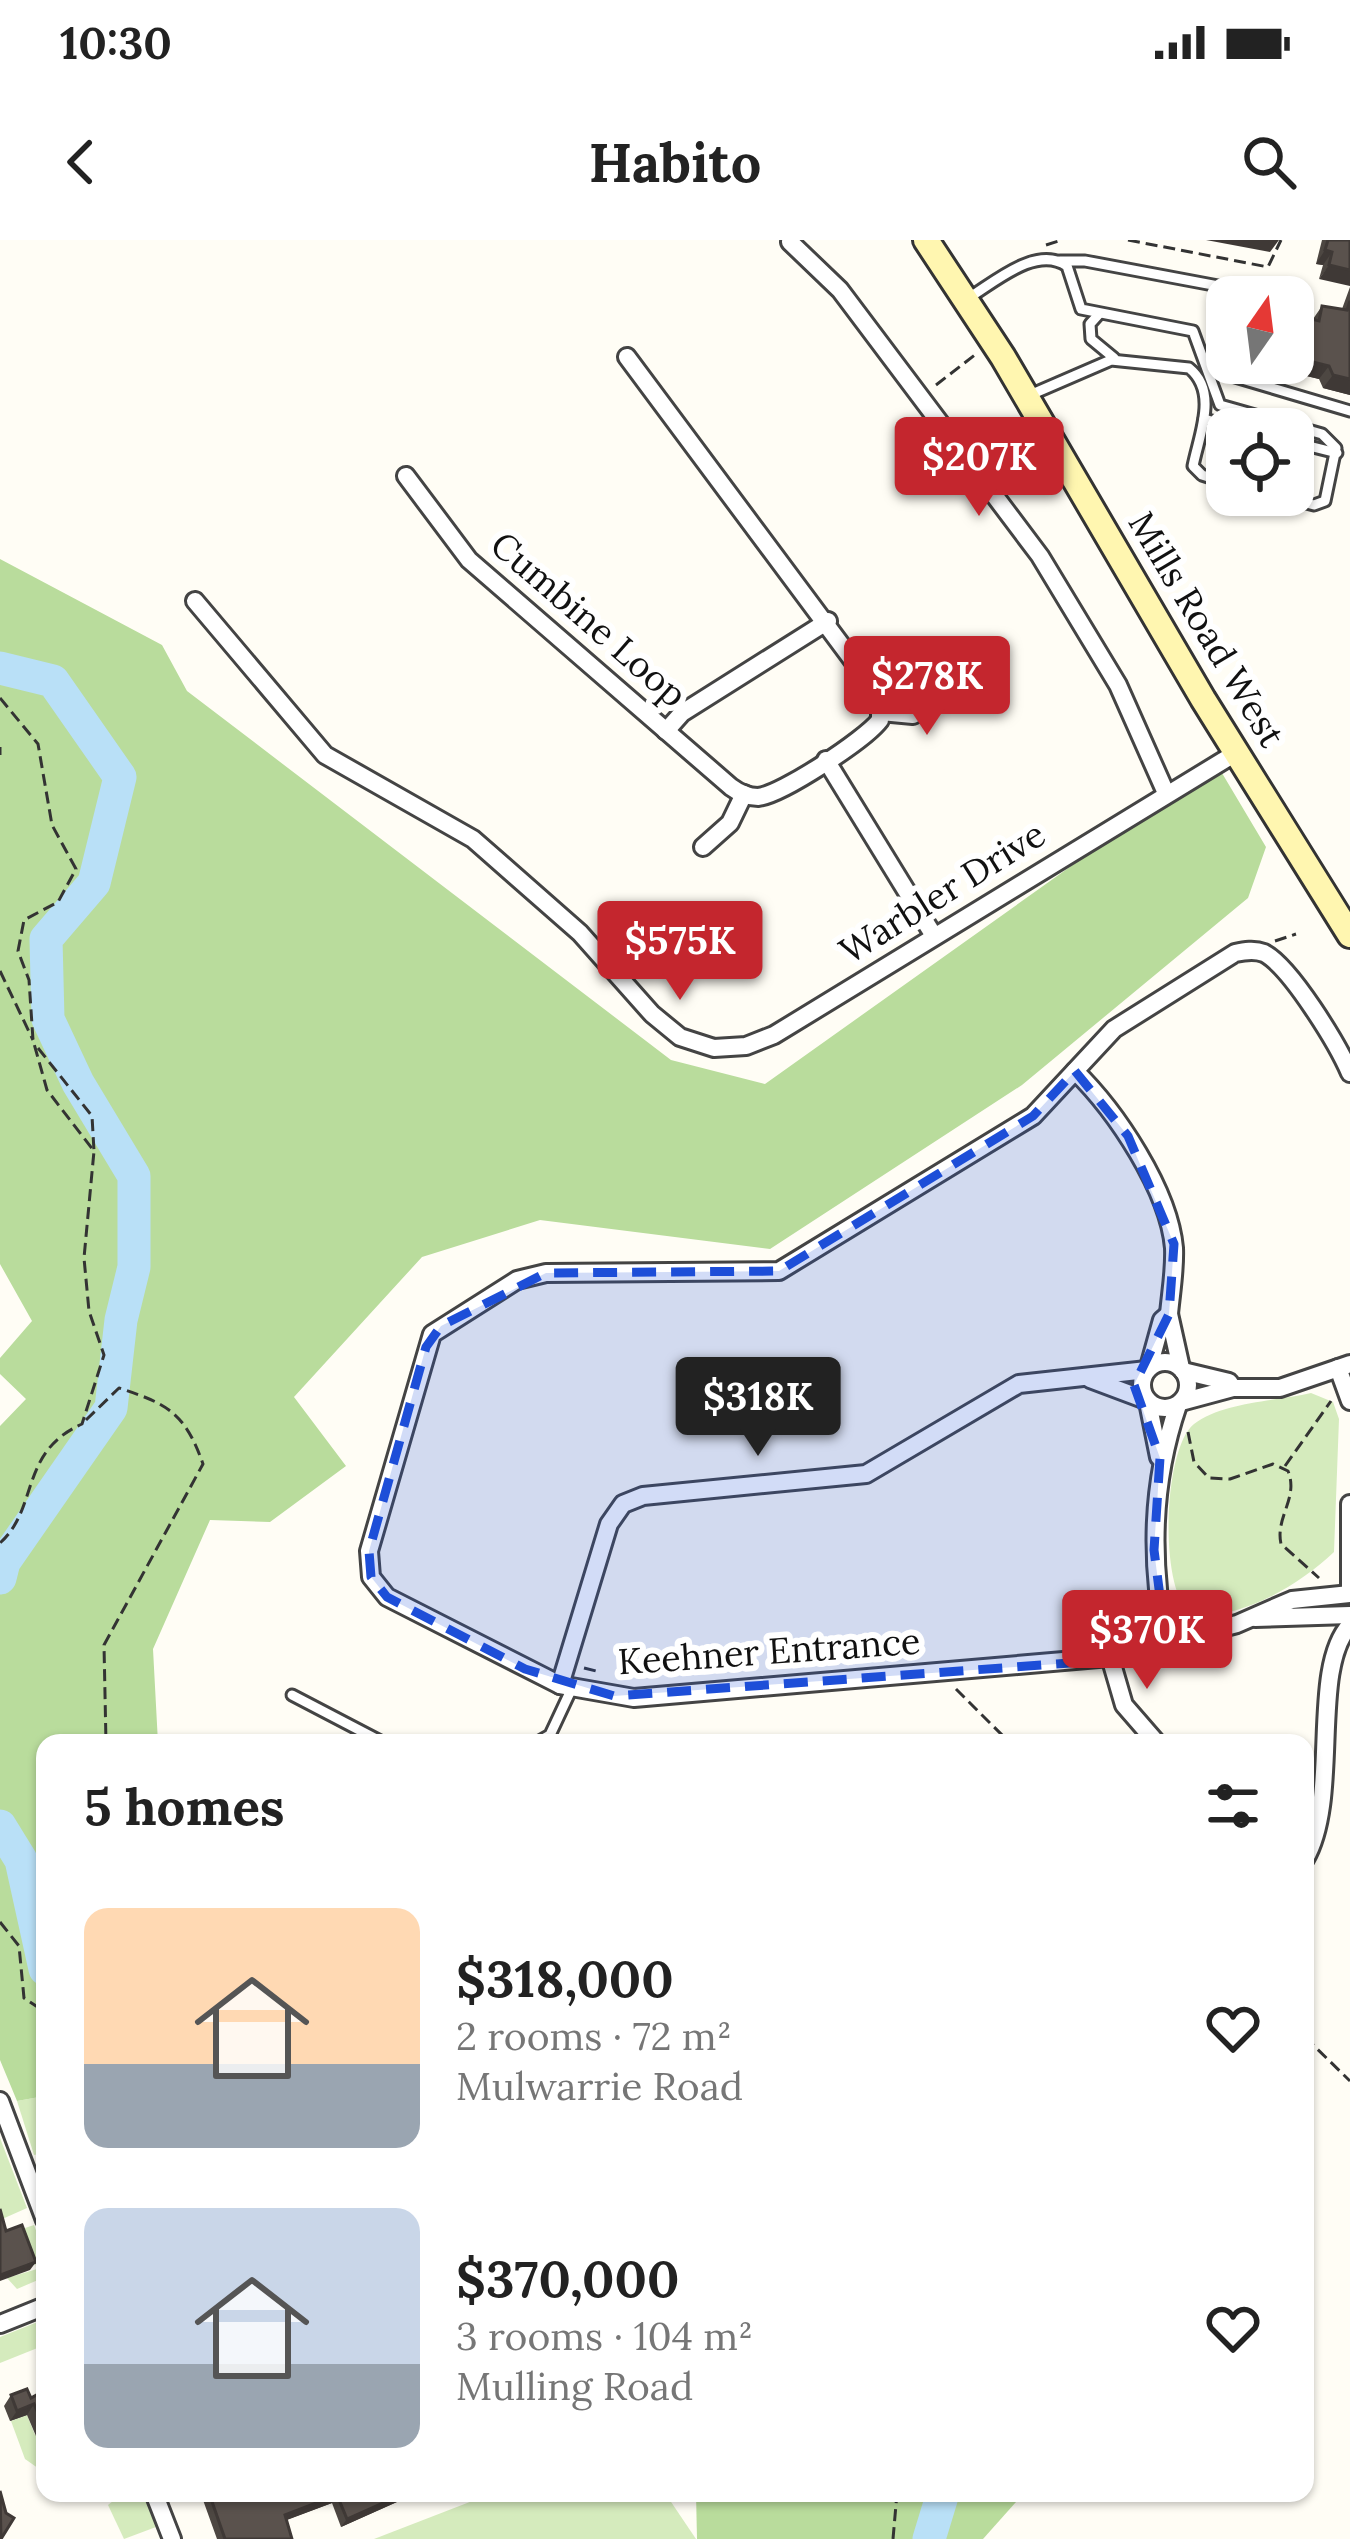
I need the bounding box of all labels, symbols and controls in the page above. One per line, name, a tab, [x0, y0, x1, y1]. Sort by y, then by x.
text: 10:30	[60, 14, 172, 71]
text: Habito	[589, 128, 761, 197]
icon: back	[48, 129, 114, 195]
icon: search	[1236, 129, 1302, 195]
north arrow	[1206, 276, 1314, 384]
map controls	[1206, 276, 1314, 516]
button: locate	[1206, 408, 1314, 516]
pin: $207K	[895, 417, 1063, 519]
text: $207K	[922, 431, 1036, 481]
street label: Mills Road West	[1119, 503, 1295, 755]
street label: Cumbine Loop	[481, 521, 697, 717]
pin: $278K	[843, 636, 1011, 738]
text: $278K	[871, 650, 983, 700]
street label: Warbler Drive	[831, 811, 1053, 973]
pin: $575K	[596, 901, 764, 1003]
text: $575K	[624, 915, 736, 965]
pin: $318K	[674, 1357, 842, 1459]
text: $318K	[703, 1371, 813, 1421]
pin: $370K	[1063, 1590, 1231, 1692]
text: $370K	[1089, 1604, 1205, 1654]
street label: Keehner Entrance	[616, 1617, 922, 1685]
icon: filters	[1200, 1773, 1266, 1839]
text: 5 homes	[84, 1774, 285, 1839]
text: $318,000	[456, 1946, 674, 2011]
icon: home	[180, 1956, 324, 2100]
icon: heart	[1200, 1995, 1266, 2061]
text: 2 rooms · 72 m²	[456, 2011, 732, 2061]
text: Mulwarrie Road	[456, 2061, 743, 2111]
text: $370,000	[456, 2246, 679, 2311]
icon: home	[180, 2256, 324, 2400]
icon: heart	[1200, 2295, 1266, 2361]
text: 3 rooms · 104 m²	[456, 2311, 753, 2361]
text: Mulling Road	[456, 2361, 693, 2411]

